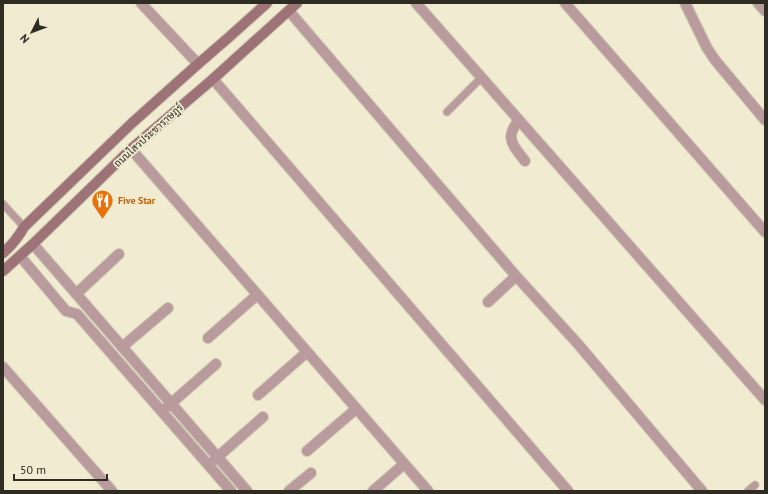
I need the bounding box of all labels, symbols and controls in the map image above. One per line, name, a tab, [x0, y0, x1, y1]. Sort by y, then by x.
north arrow	[12, 12, 52, 52]
text: N	[17, 31, 32, 46]
street label: ถนนไสวประชาราษฎร์	[110, 100, 186, 171]
restaurant icon: Five Star	[90, 187, 116, 220]
place label: Five Star	[118, 194, 156, 207]
scale bar	[14, 456, 107, 482]
text: 50 m	[20, 462, 46, 477]

